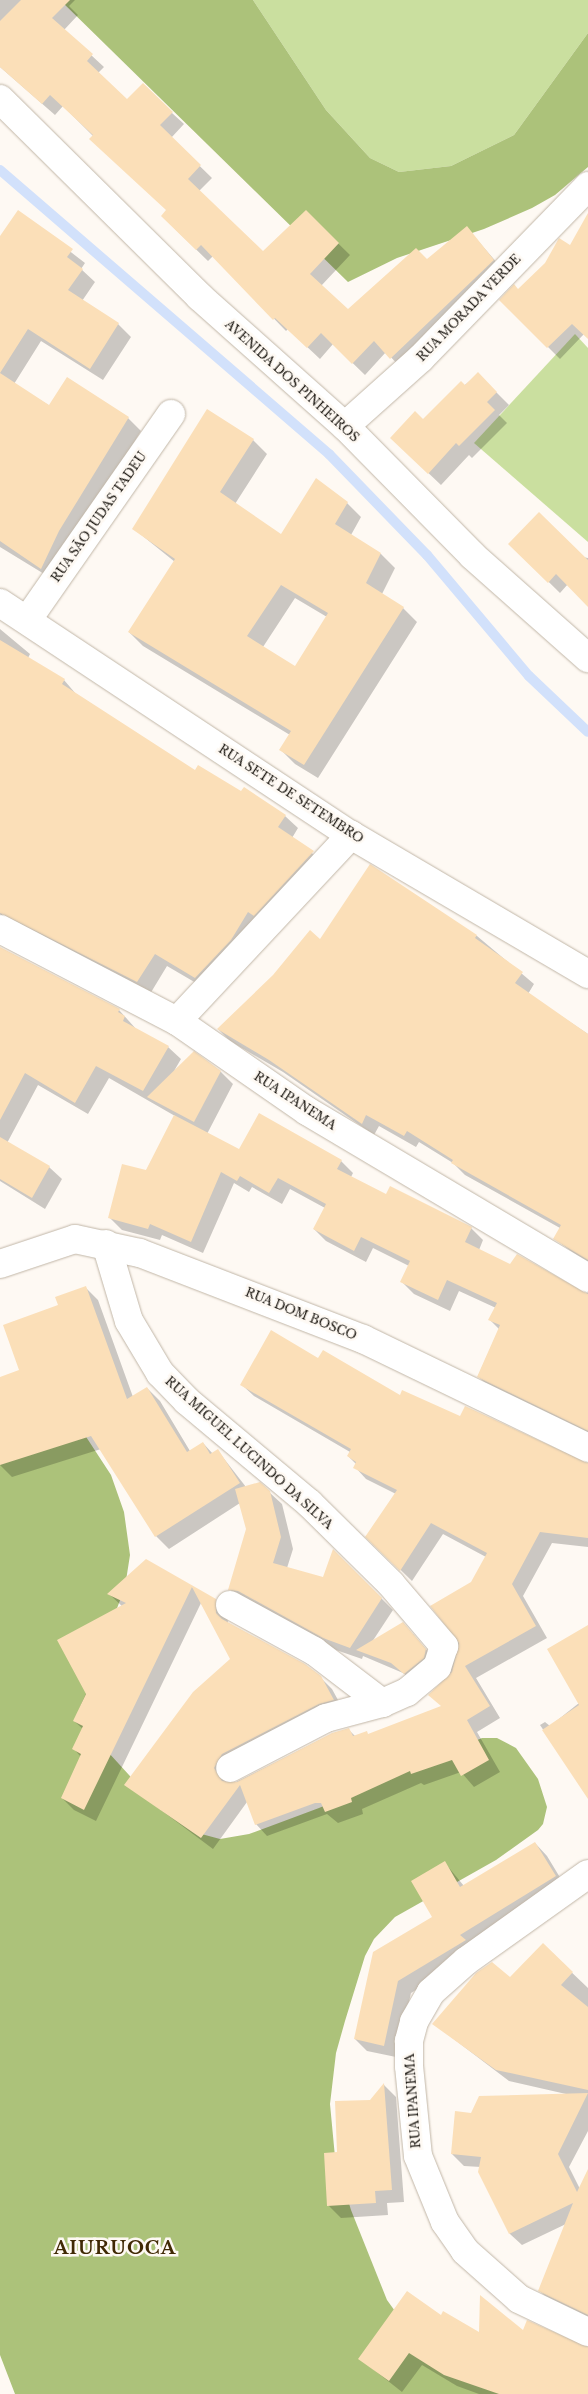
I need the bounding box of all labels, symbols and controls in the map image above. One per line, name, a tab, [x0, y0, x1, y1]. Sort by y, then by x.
street label: RUA MORADA VERDE	[414, 251, 524, 365]
street label: AVENIDA DOS PINHEIROS	[222, 317, 362, 445]
street label: RUA SÃO JUDAS TADEU	[48, 449, 150, 585]
street label: RUA SETE DE SETEMBRO	[216, 742, 366, 846]
street label: RUA IPANEMA	[251, 1069, 339, 1133]
street label: RUA DOM BOSCO	[243, 1285, 359, 1343]
street label: RUA MIGUEL LUCINDO DA SILVA	[162, 1373, 336, 1533]
street label: RUA IPANEMA	[402, 2053, 424, 2149]
district label: AIURUOCA	[53, 2237, 177, 2259]

